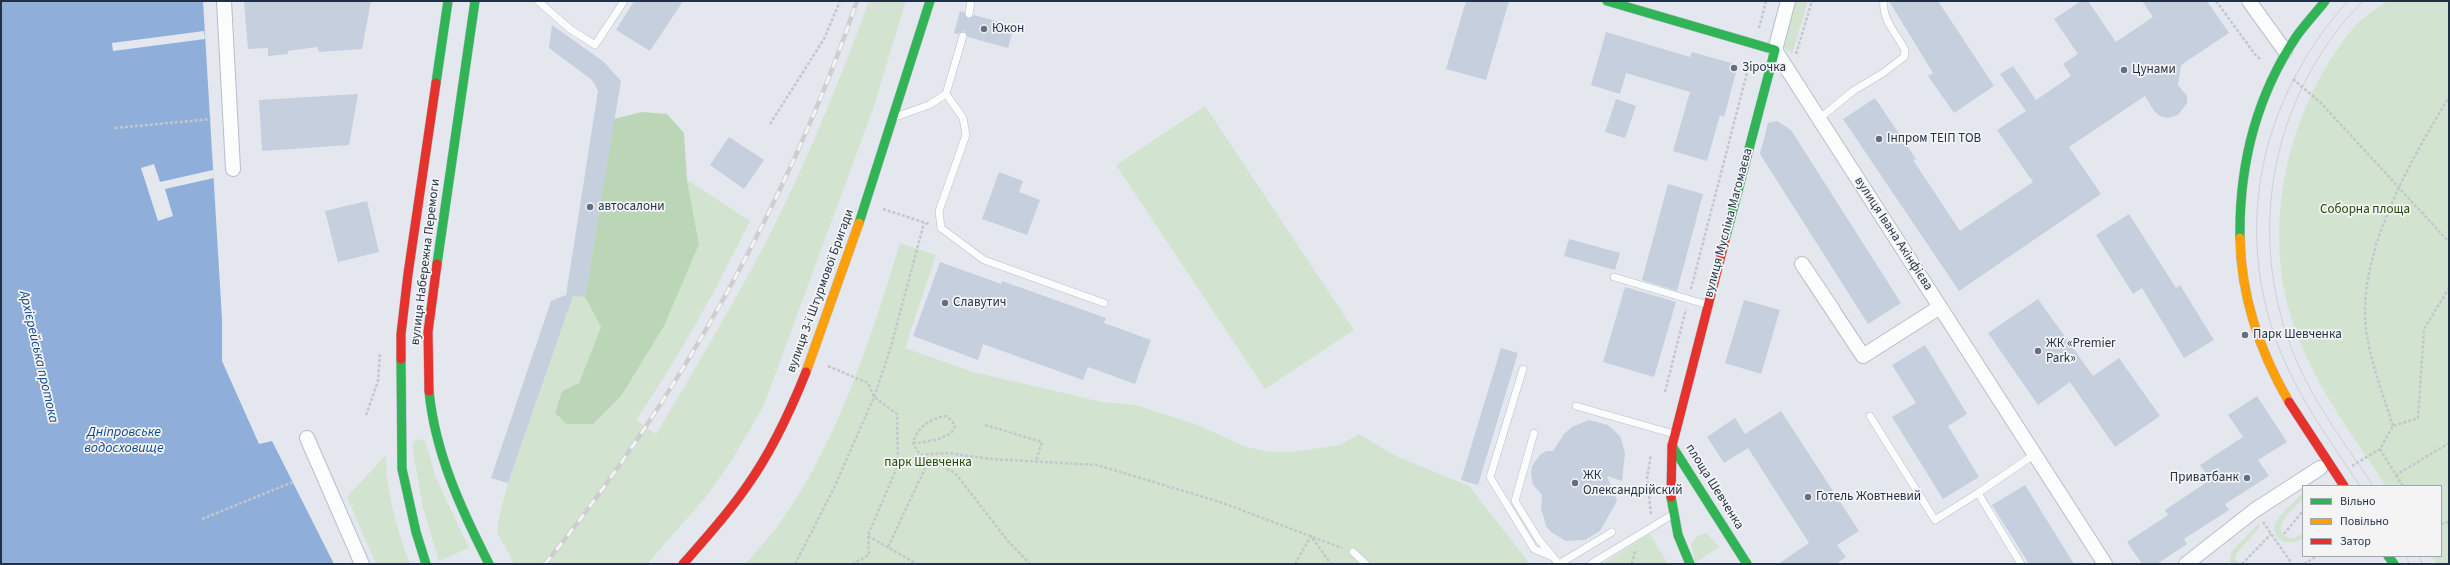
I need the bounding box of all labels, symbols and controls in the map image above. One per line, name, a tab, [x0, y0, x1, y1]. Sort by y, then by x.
place label: Юкон	[992, 21, 1024, 37]
marker: Юкон	[979, 24, 989, 34]
place label: Зірочка	[1742, 60, 1786, 76]
place label: Цунами	[2132, 62, 2176, 78]
marker: Зірочка	[1729, 63, 1739, 73]
marker: Цунами	[2119, 65, 2129, 75]
place label: Інпром ТЕІП ТОВ	[1887, 131, 1981, 147]
marker: Інпром ТЕІП ТОВ	[1874, 134, 1884, 144]
street label: вулиця Мусліма Магомаєва	[1702, 147, 1756, 299]
street label: вулиця Івана Акінфієва	[1850, 174, 1936, 294]
street label: вулиця Набережна Перемоги	[408, 178, 444, 346]
place label: автосалони	[598, 199, 665, 215]
marker: автосалони	[585, 202, 595, 212]
park label: Соборна площа	[2320, 202, 2410, 218]
street label: вулиця 3-ї Штурмової Бригади	[784, 207, 858, 375]
water label: Архієрейська протока	[15, 289, 61, 425]
place label: Славутич	[953, 295, 1006, 311]
marker: Славутич	[940, 298, 950, 308]
place label: Парк Шевченка	[2253, 327, 2342, 343]
marker: Парк Шевченка	[2240, 330, 2250, 340]
place label: ЖК «Premier Park»	[2046, 336, 2116, 367]
marker: ЖК «Premier Park»	[2033, 346, 2043, 356]
water label: Дніпровське водосховище	[84, 425, 164, 458]
street label: площа Шевченка	[1681, 441, 1747, 533]
park label: парк Шевченка	[884, 455, 972, 471]
place label: ЖК Олександрійский	[1583, 468, 1683, 499]
place label: Приватбанк	[2170, 470, 2239, 486]
marker: Приватбанк	[2242, 473, 2252, 483]
marker: ЖК Олександрійский	[1570, 478, 1580, 488]
legend	[2302, 485, 2442, 557]
place label: Готель Жовтневий	[1816, 489, 1921, 505]
marker: Готель Жовтневий	[1803, 492, 1813, 502]
text: Вільно	[2340, 493, 2376, 510]
text: Повільно	[2340, 513, 2389, 530]
text: Затор	[2340, 533, 2371, 550]

